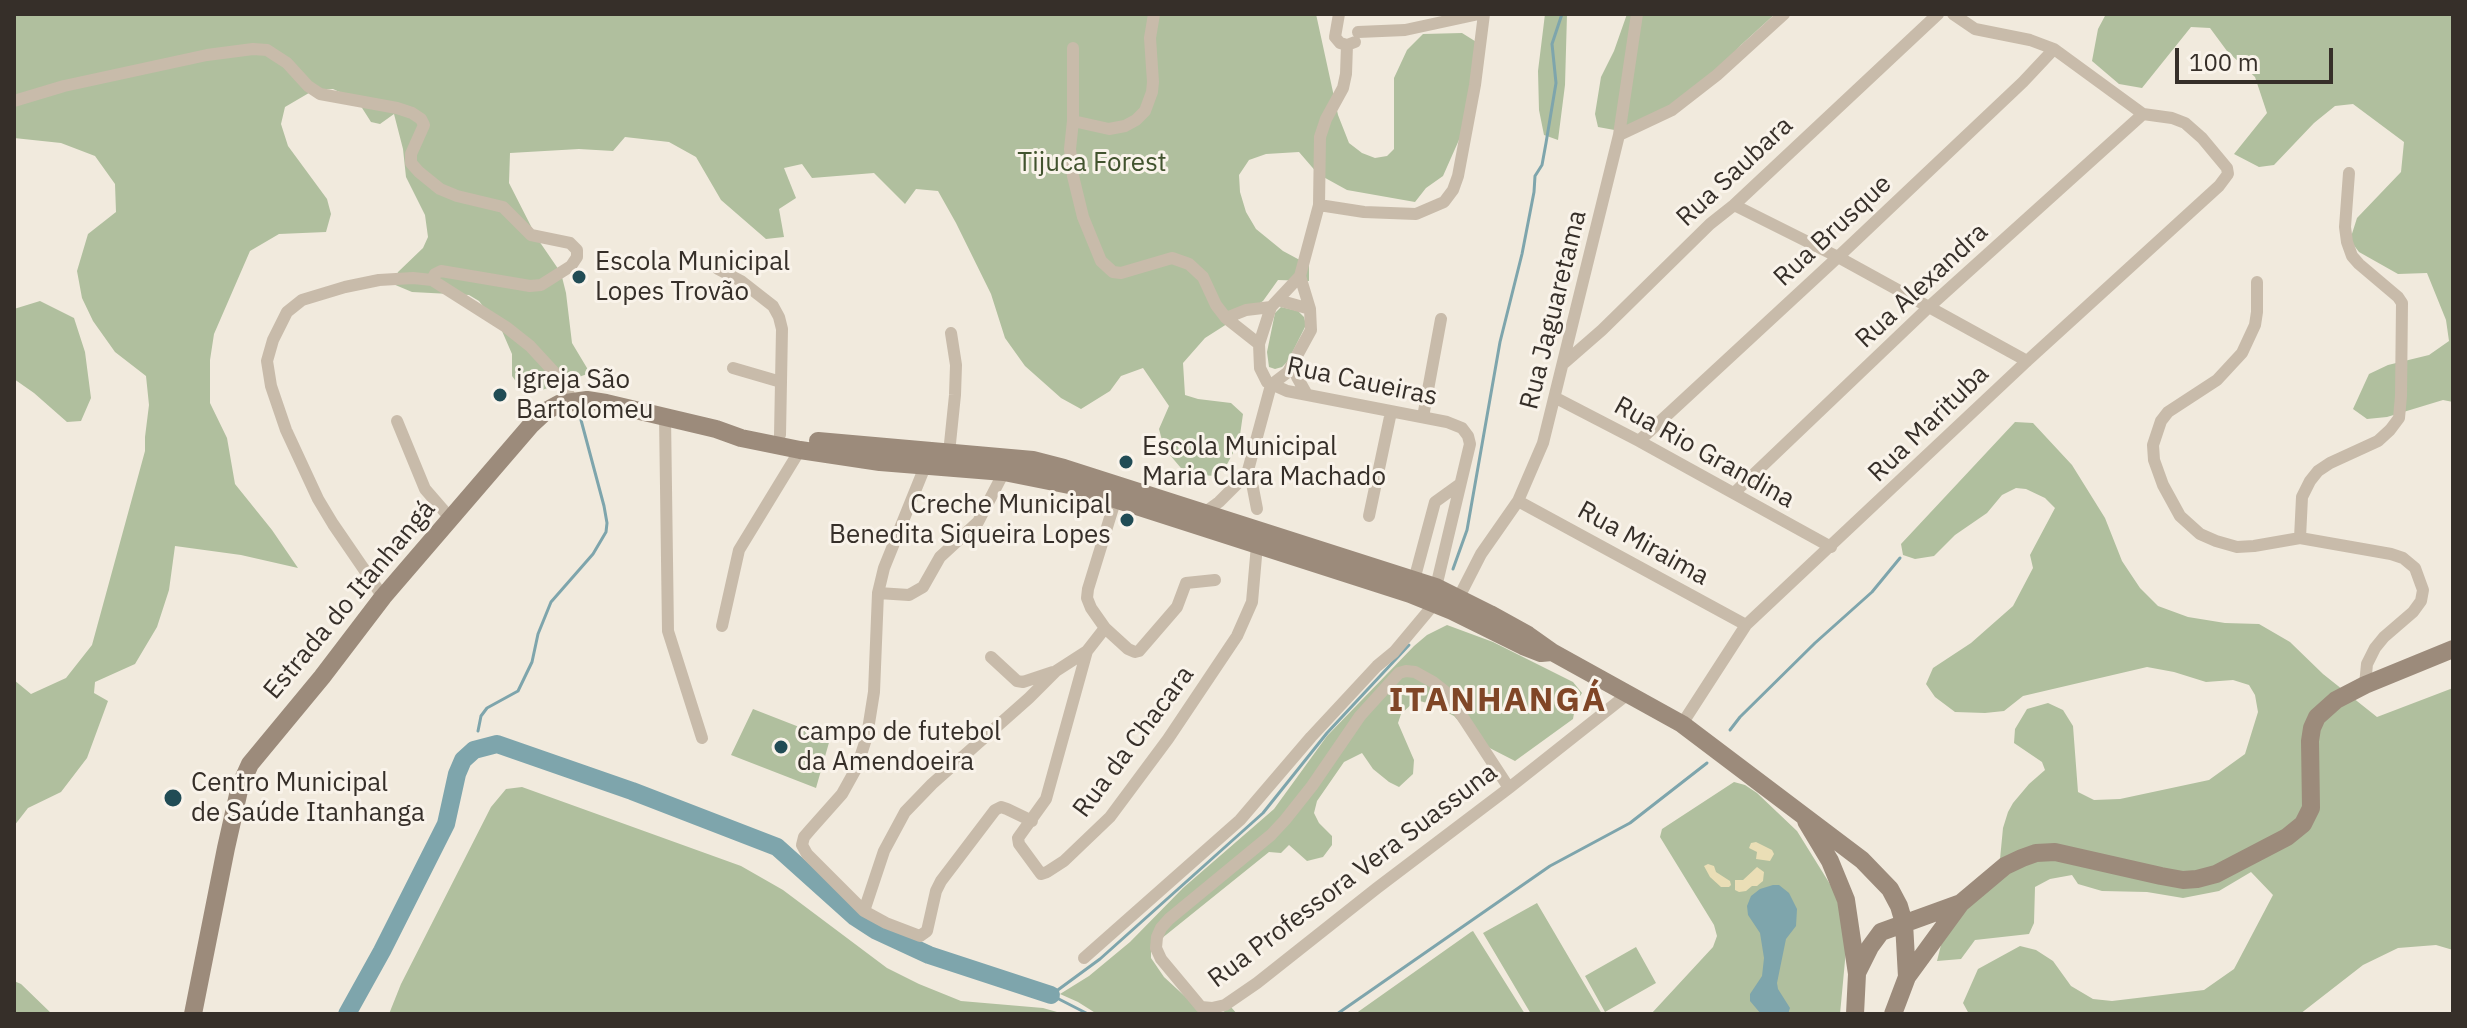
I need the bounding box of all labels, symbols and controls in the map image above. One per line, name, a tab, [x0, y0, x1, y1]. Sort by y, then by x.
scale bar	[2179, 32, 2337, 82]
text: 100 m	[2189, 46, 2259, 78]
street label: Rua Saubara	[1670, 110, 1800, 234]
park label: Tijuca Forest	[1017, 147, 1167, 179]
street label: Rua Brusque	[1768, 169, 1898, 293]
street label: Rua Jaguaretama	[1514, 207, 1594, 413]
street label: Rua Alexandra	[1849, 217, 1995, 355]
place label: Escola Municipal Lopes Trovão	[595, 246, 790, 308]
marker: Escola Municipal Lopes Trovão	[570, 268, 588, 286]
street label: Rua Caueiras	[1284, 351, 1440, 413]
street label: Rua Marituba	[1862, 359, 1996, 489]
place label: igreja São Bartolomeu	[516, 364, 653, 426]
marker: igreja São Bartolomeu	[491, 386, 509, 404]
street label: Rua Rio Grandina	[1608, 390, 1800, 516]
place label: Escola Municipal Maria Clara Machado	[1142, 431, 1386, 492]
marker: Escola Municipal Maria Clara Machado	[1117, 453, 1135, 471]
place label: Creche Municipal Benedita Siqueira Lopes	[829, 489, 1111, 550]
street label: Estrada do Itanhangá	[258, 494, 442, 706]
street label: Rua Miraima	[1572, 495, 1714, 593]
marker: Creche Municipal Benedita Siqueira Lopes	[1118, 511, 1136, 529]
street label: Rua da Chacara	[1067, 660, 1201, 824]
district label: ITANHANGÁ	[1389, 681, 1607, 721]
place label: campo de futebol da Amendoeira	[797, 716, 1001, 778]
marker: campo de futebol da Amendoeira	[772, 738, 790, 756]
street label: Rua Professora Vera Suassuna	[1202, 757, 1504, 995]
place label: Centro Municipal de Saúde Itanhanga	[191, 767, 425, 828]
marker: Centro Municipal de Saúde Itanhanga	[162, 787, 184, 809]

